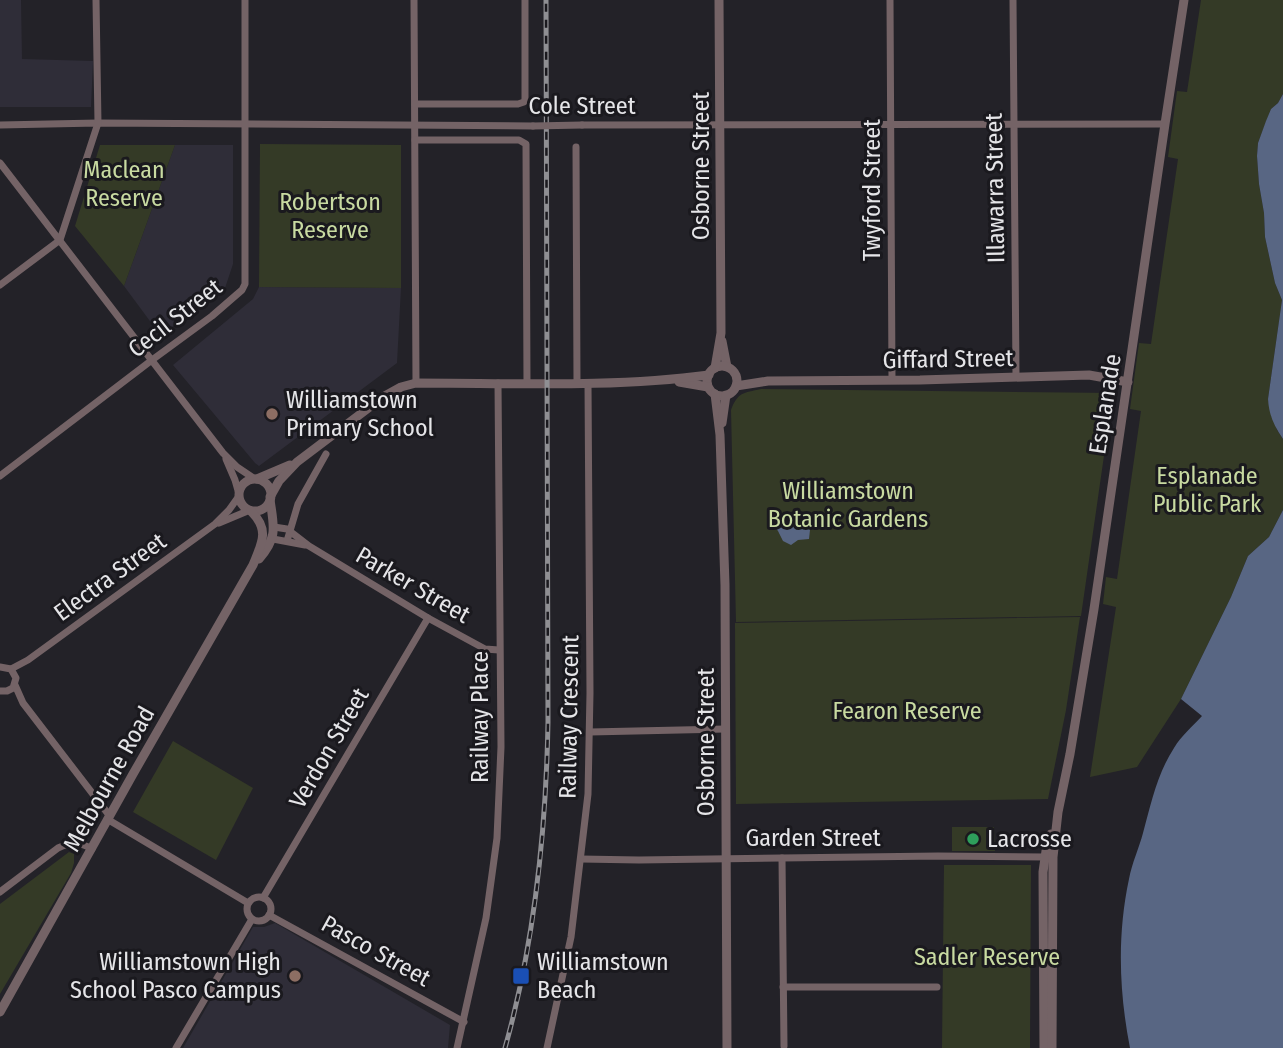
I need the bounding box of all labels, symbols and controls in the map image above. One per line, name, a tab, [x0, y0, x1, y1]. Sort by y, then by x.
street label: Cole Street	[528, 92, 636, 120]
street label: Osborne Street	[687, 92, 715, 240]
street label: Illawarra Street	[980, 113, 1010, 263]
street label: Twyford Street	[858, 119, 886, 261]
park label: Maclean Reserve	[83, 156, 165, 212]
park label: Robertson Reserve	[279, 188, 381, 244]
street label: Cecil Street	[123, 273, 227, 363]
street label: Giffard Street	[882, 344, 1014, 374]
street label: Esplanade	[1083, 352, 1127, 456]
place label: Williamstown Primary School	[286, 386, 434, 442]
marker: Williamstown Primary School	[264, 406, 280, 422]
park label: Esplanade Public Park	[1153, 462, 1262, 518]
park label: Williamstown Botanic Gardens	[768, 477, 928, 533]
street label: Electra Street	[49, 527, 171, 627]
street label: Parker Street	[351, 541, 475, 629]
street label: Railway Crescent	[554, 635, 584, 799]
street label: Railway Place	[466, 651, 494, 783]
street label: Osborne Street	[692, 668, 720, 816]
street label: Verdon Street	[283, 683, 375, 813]
park label: Fearon Reserve	[832, 697, 982, 725]
street label: Melbourne Road	[58, 702, 160, 856]
street label: Garden Street	[745, 824, 881, 852]
place label: Lacrosse	[987, 825, 1072, 853]
marker: Lacrosse	[965, 831, 981, 847]
street label: Pasco Street	[317, 910, 435, 992]
park label: Sadler Reserve	[914, 943, 1060, 971]
place label: Williamstown High School Pasco Campus	[70, 948, 281, 1004]
place label: Williamstown Beach	[537, 948, 669, 1004]
marker: Williamstown Beach	[511, 966, 531, 986]
marker: Williamstown High School Pasco Campus	[287, 968, 303, 984]

